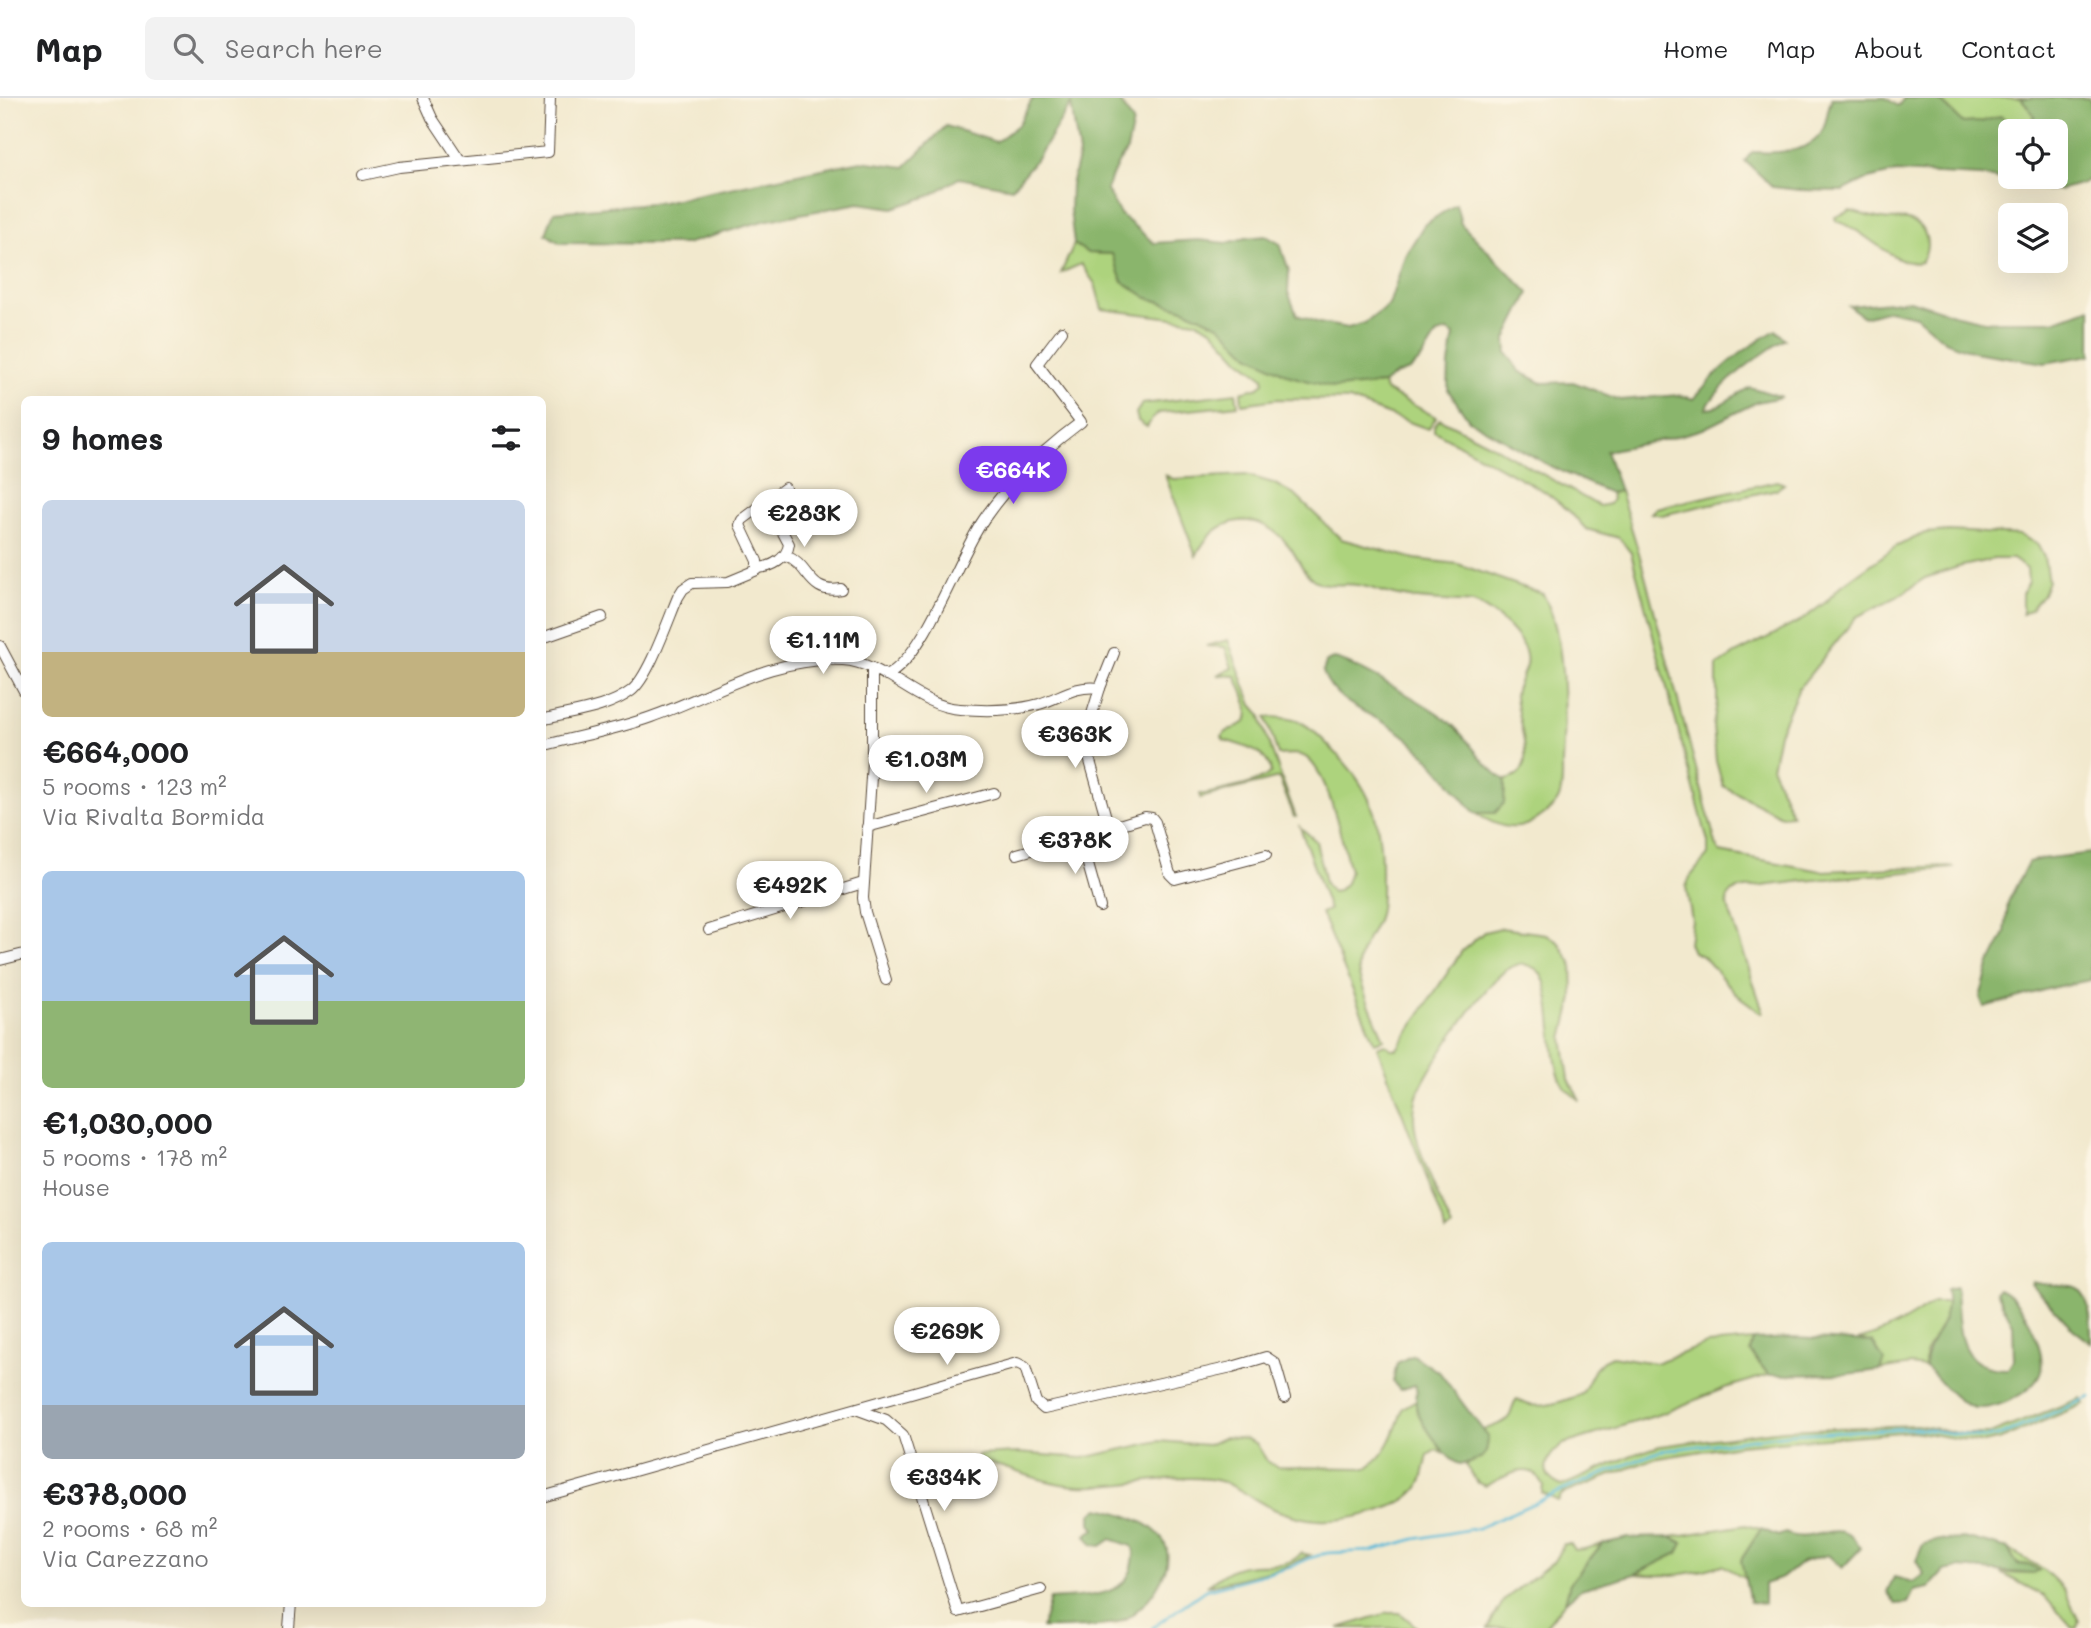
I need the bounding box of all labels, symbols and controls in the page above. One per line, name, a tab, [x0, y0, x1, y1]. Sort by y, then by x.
search box	[145, 17, 635, 80]
text: Map	[35, 27, 103, 70]
icon: search	[169, 29, 207, 67]
text: Search here	[225, 31, 383, 65]
text: Home	[1663, 33, 1728, 64]
text: Map	[1766, 33, 1815, 64]
text: About	[1853, 33, 1923, 64]
text: Contact	[1961, 33, 2056, 64]
map controls	[1998, 119, 2068, 273]
button: locate	[1998, 119, 2068, 189]
button: layers	[1998, 203, 2068, 273]
text: 9 homes	[42, 418, 163, 458]
icon: filters	[487, 419, 525, 457]
pin: €664K	[964, 446, 1062, 506]
text: €664K	[975, 454, 1051, 484]
pin: €283K	[755, 490, 853, 549]
text: €283K	[767, 497, 841, 527]
icon: home	[221, 546, 347, 672]
pin: €1.11M	[766, 616, 880, 676]
text: €1.11M	[786, 624, 860, 654]
pin: €363K	[1026, 710, 1124, 770]
text: €363K	[1037, 718, 1113, 748]
text: €664,000	[42, 731, 189, 771]
pin: €1.03M	[869, 736, 983, 795]
text: €1.03M	[884, 743, 968, 773]
text: 5 rooms · 123 m²	[42, 771, 227, 801]
text: Via Rivalta Bormida	[42, 801, 265, 831]
pin: €378K	[1026, 816, 1124, 876]
text: €378K	[1038, 824, 1112, 854]
pin: €492K	[741, 862, 839, 921]
text: €492K	[752, 869, 828, 899]
icon: home	[221, 917, 347, 1043]
text: €1,030,000	[42, 1102, 213, 1142]
text: 5 rooms · 178 m²	[42, 1142, 227, 1172]
text: House	[42, 1172, 110, 1202]
icon: home	[221, 1288, 347, 1414]
pin: €269K	[898, 1308, 996, 1367]
text: €269K	[910, 1315, 984, 1345]
pin: €334K	[895, 1454, 993, 1513]
text: €334K	[906, 1461, 982, 1491]
text: €378,000	[42, 1473, 187, 1513]
text: 2 rooms · 68 m²	[42, 1513, 217, 1543]
text: Via Carezzano	[42, 1543, 208, 1573]

